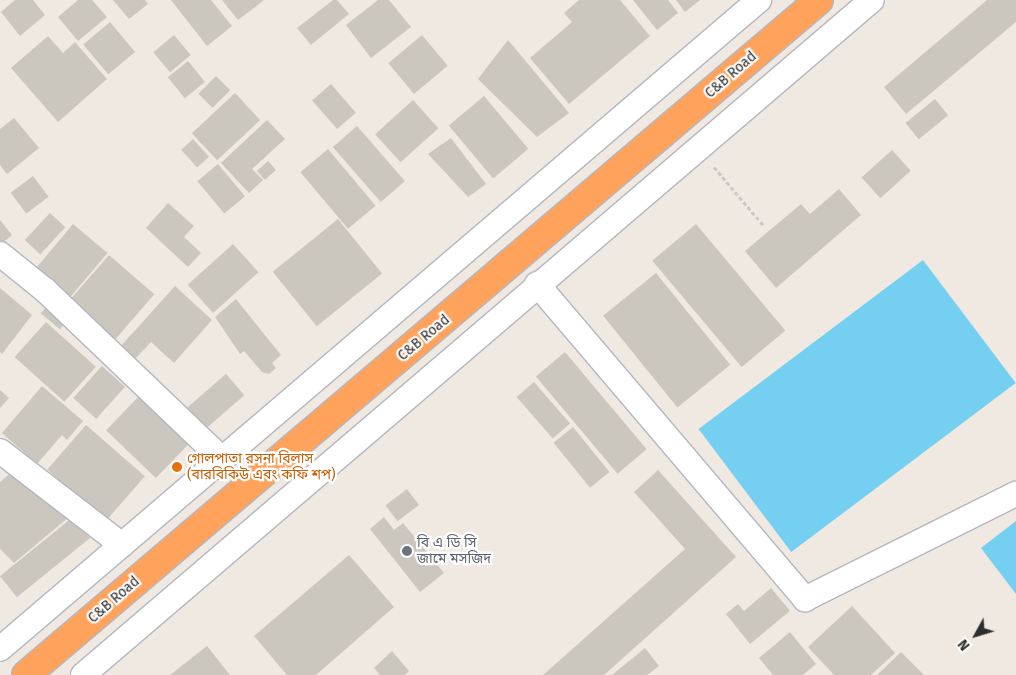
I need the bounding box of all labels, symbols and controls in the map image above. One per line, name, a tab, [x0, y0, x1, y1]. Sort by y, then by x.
street label: C&B Road	[702, 48, 760, 102]
street label: C&B Road	[395, 312, 453, 364]
place label: গোলপাতা রসনা বিলাস (বারবিকিউ এবং কফি শপ)	[187, 451, 336, 484]
marker: গোলপাতা রসনা বিলাস (বারবিকিউ এবং কফি শপ)	[171, 461, 183, 473]
place label: বি এ ডি সি জামে মসজিদ	[417, 535, 491, 568]
marker: বি এ ডি সি জামে মসজিদ	[401, 545, 413, 557]
street label: C&B Road	[85, 573, 143, 627]
north arrow	[951, 610, 1001, 660]
text: N	[954, 636, 973, 654]

